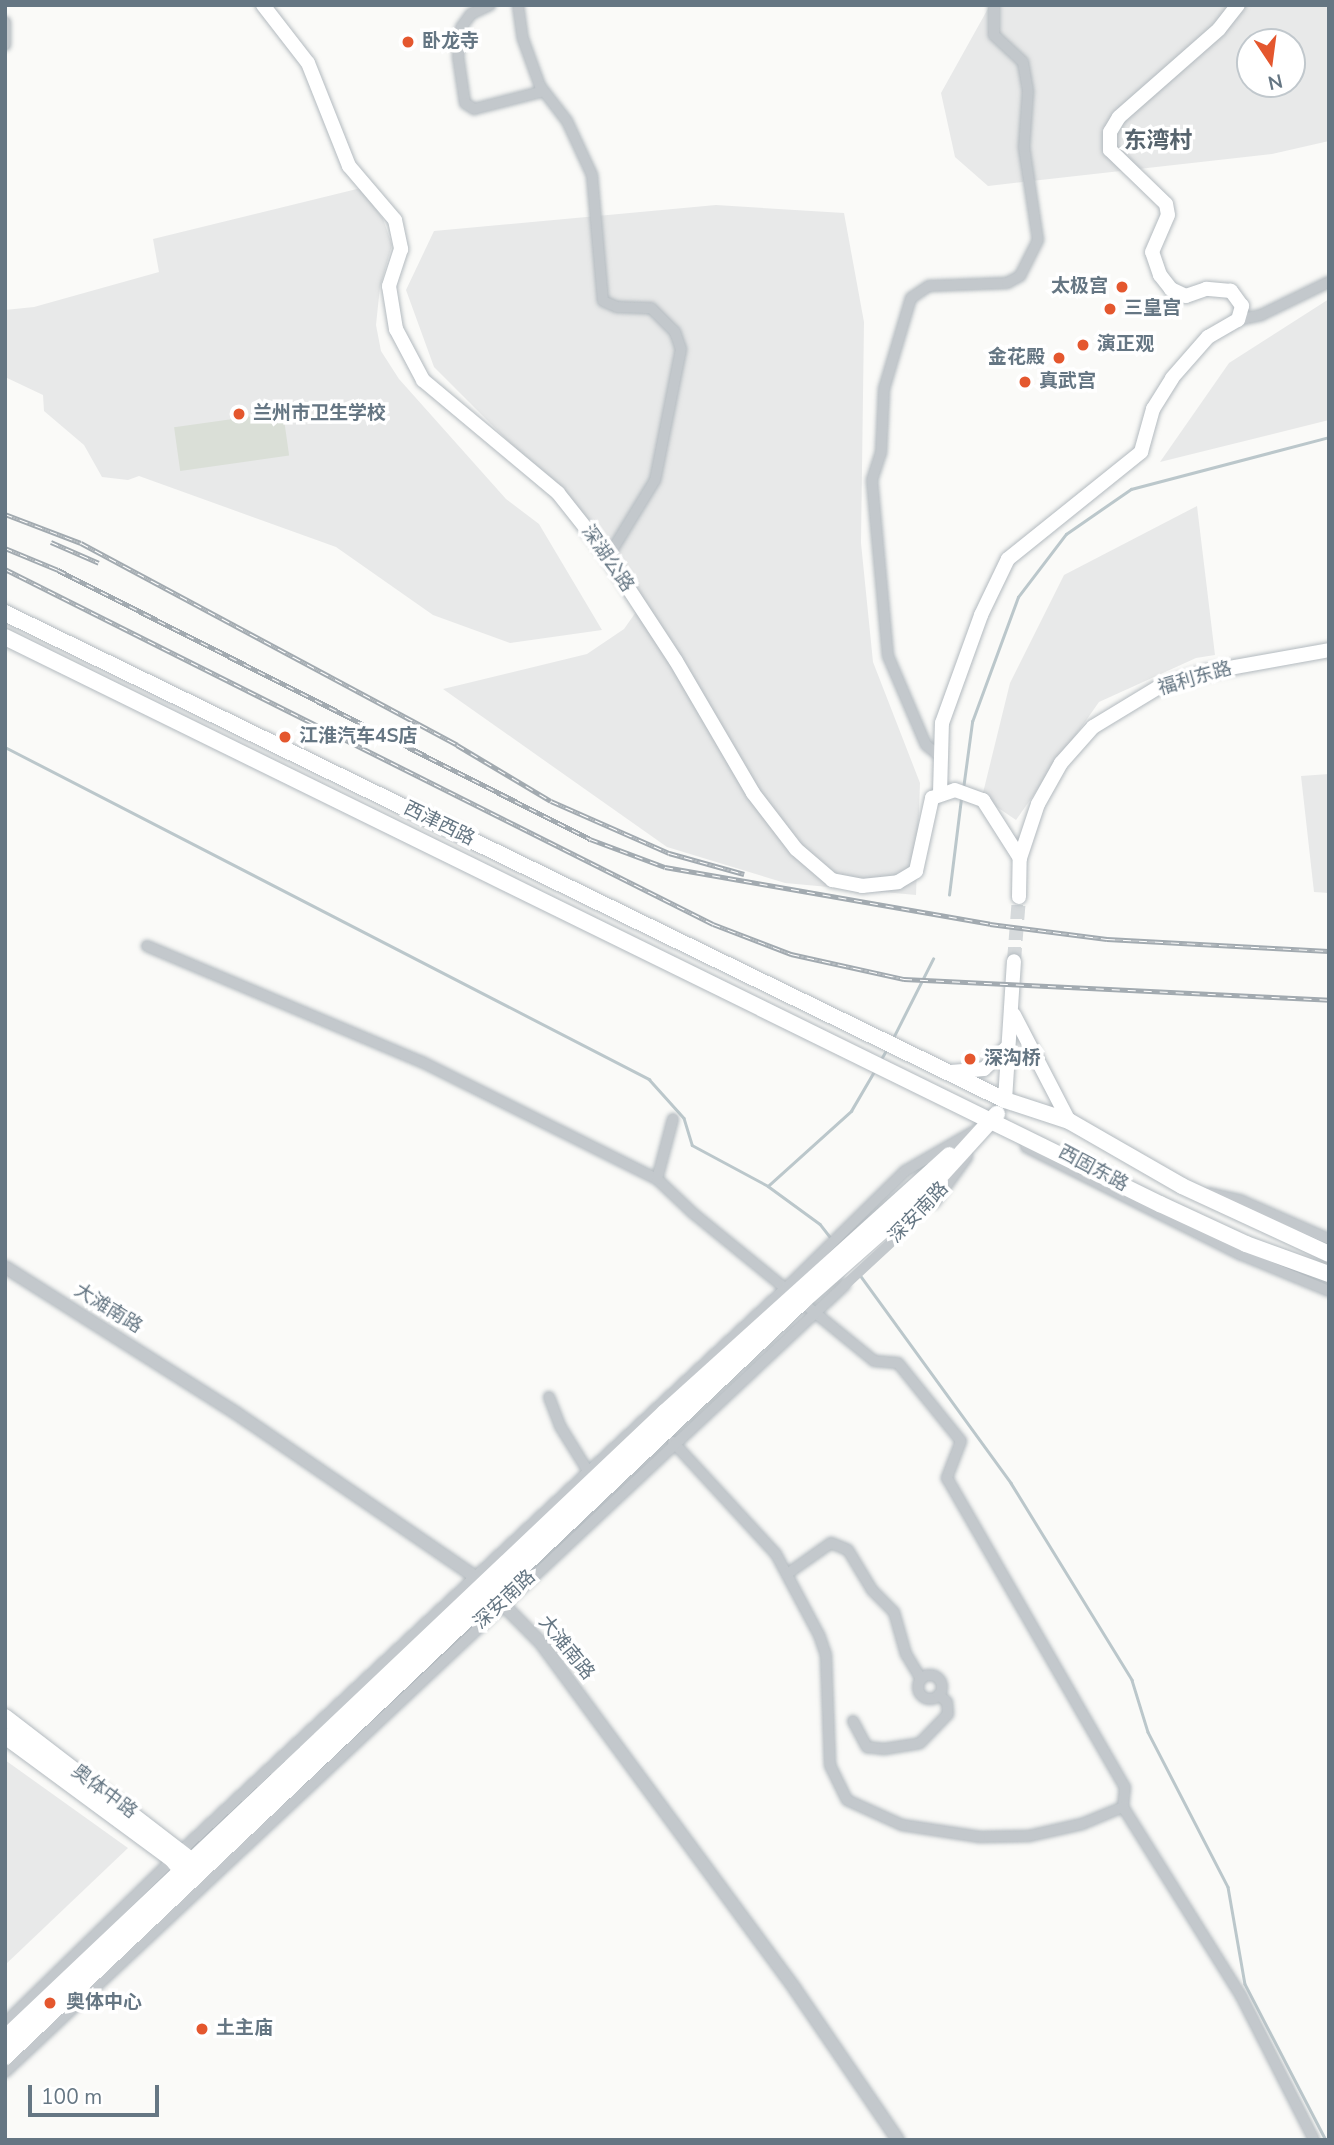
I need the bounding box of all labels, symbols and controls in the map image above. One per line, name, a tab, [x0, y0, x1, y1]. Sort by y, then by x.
north arrow	[1236, 28, 1306, 98]
place label: 卧龙寺	[422, 31, 479, 53]
marker: 卧龙寺	[400, 34, 416, 50]
text: N	[1265, 67, 1285, 96]
district label: 东湾村	[1124, 127, 1192, 155]
place label: 太极宫	[1051, 276, 1108, 298]
marker: 太极宫	[1114, 279, 1130, 295]
place label: 三皇宫	[1124, 298, 1181, 320]
marker: 三皇宫	[1102, 301, 1118, 317]
place label: 演正观	[1097, 334, 1154, 356]
marker: 演正观	[1075, 337, 1091, 353]
place label: 金花殿	[988, 347, 1045, 369]
marker: 金花殿	[1051, 350, 1067, 366]
place label: 真武宫	[1039, 371, 1096, 393]
marker: 真武宫	[1017, 374, 1033, 390]
place label: 兰州市卫生学校	[253, 403, 386, 425]
marker: 兰州市卫生学校	[231, 406, 247, 422]
street label: 深湖公路	[576, 521, 638, 597]
street label: 福利东路	[1155, 658, 1235, 700]
place label: 江淮汽车4S店	[299, 726, 417, 748]
marker: 江淮汽车4S店	[277, 729, 293, 745]
street label: 西津西路	[400, 797, 478, 851]
place label: 深沟桥	[984, 1048, 1041, 1070]
marker: 深沟桥	[962, 1051, 978, 1067]
street label: 西固东路	[1054, 1141, 1132, 1197]
street label: 深安南路	[884, 1178, 954, 1248]
street label: 大滩南路	[70, 1279, 146, 1339]
street label: 深安南路	[469, 1566, 541, 1634]
street label: 大滩南路	[533, 1611, 599, 1685]
street label: 奥体中路	[67, 1760, 141, 1824]
place label: 奥体中心	[66, 1992, 142, 2014]
marker: 奥体中心	[40, 1993, 60, 2013]
place label: 土主庙	[216, 2018, 273, 2040]
marker: 土主庙	[194, 2021, 210, 2037]
scale bar	[32, 2072, 163, 2116]
text: 100 m	[41, 2083, 102, 2111]

